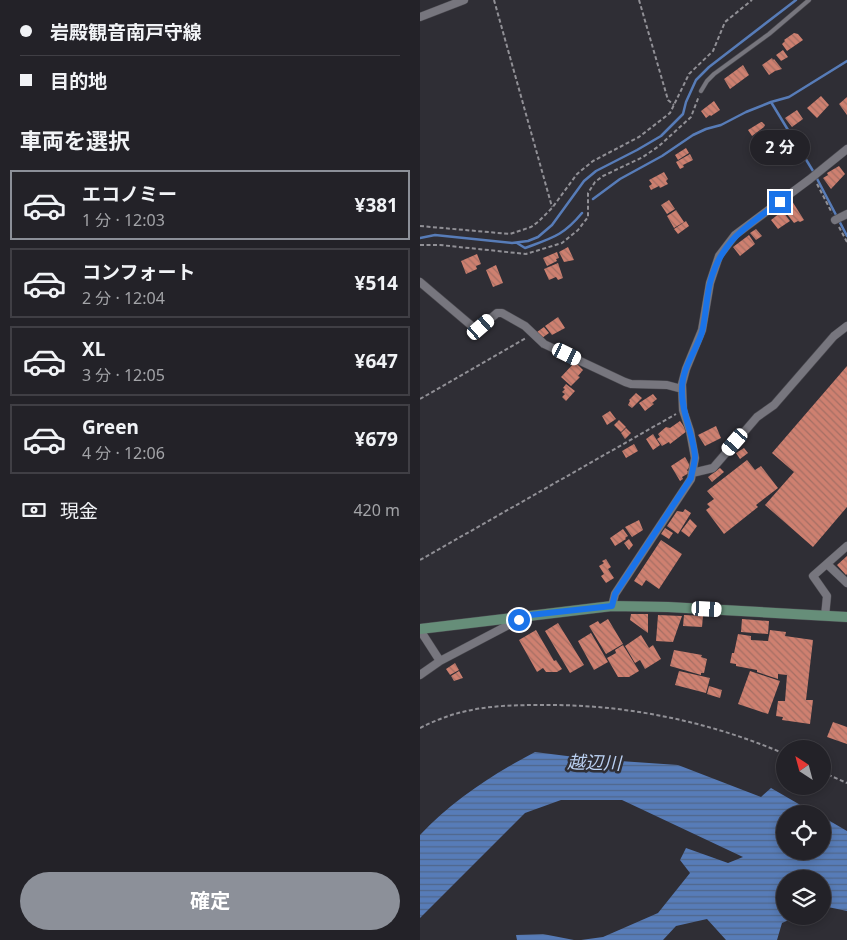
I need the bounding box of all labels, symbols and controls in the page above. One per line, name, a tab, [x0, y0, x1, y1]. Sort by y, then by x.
text: 岩殿観音南戸守線	[50, 19, 202, 45]
text: 目的地	[50, 68, 107, 94]
text: 車両を選択	[20, 125, 130, 155]
callout: 2 分	[750, 130, 810, 164]
text: 2 分	[765, 136, 795, 158]
text: エコノミー	[82, 181, 177, 207]
icon: car	[22, 183, 67, 228]
route end	[769, 191, 791, 213]
text: ¥381	[355, 192, 398, 218]
text: 1 分 · 12:03	[82, 209, 165, 231]
text: コンフォート	[82, 259, 195, 285]
icon: car	[22, 261, 67, 306]
text: ¥514	[355, 270, 398, 296]
text: 2 分 · 12:04	[82, 287, 165, 309]
car	[464, 311, 497, 343]
text: XL	[82, 336, 105, 362]
icon: car	[22, 339, 67, 384]
car	[550, 341, 583, 367]
text: ¥647	[355, 348, 398, 374]
text: 3 分 · 12:05	[82, 364, 165, 386]
text: Green	[82, 414, 139, 440]
icon: car	[22, 417, 67, 462]
text: ¥679	[355, 426, 398, 452]
car	[719, 426, 750, 458]
text: 4 分 · 12:06	[82, 442, 165, 464]
icon: cash	[20, 496, 48, 524]
text: 現金	[60, 498, 98, 524]
text: 420 m	[353, 499, 400, 521]
car	[691, 601, 722, 617]
route start	[508, 609, 530, 631]
north arrow	[776, 740, 831, 795]
map controls	[776, 740, 831, 925]
water label: 越辺川	[567, 750, 623, 775]
button: locate	[776, 805, 831, 860]
button: layers	[776, 870, 831, 925]
button: 確定	[20, 872, 400, 930]

